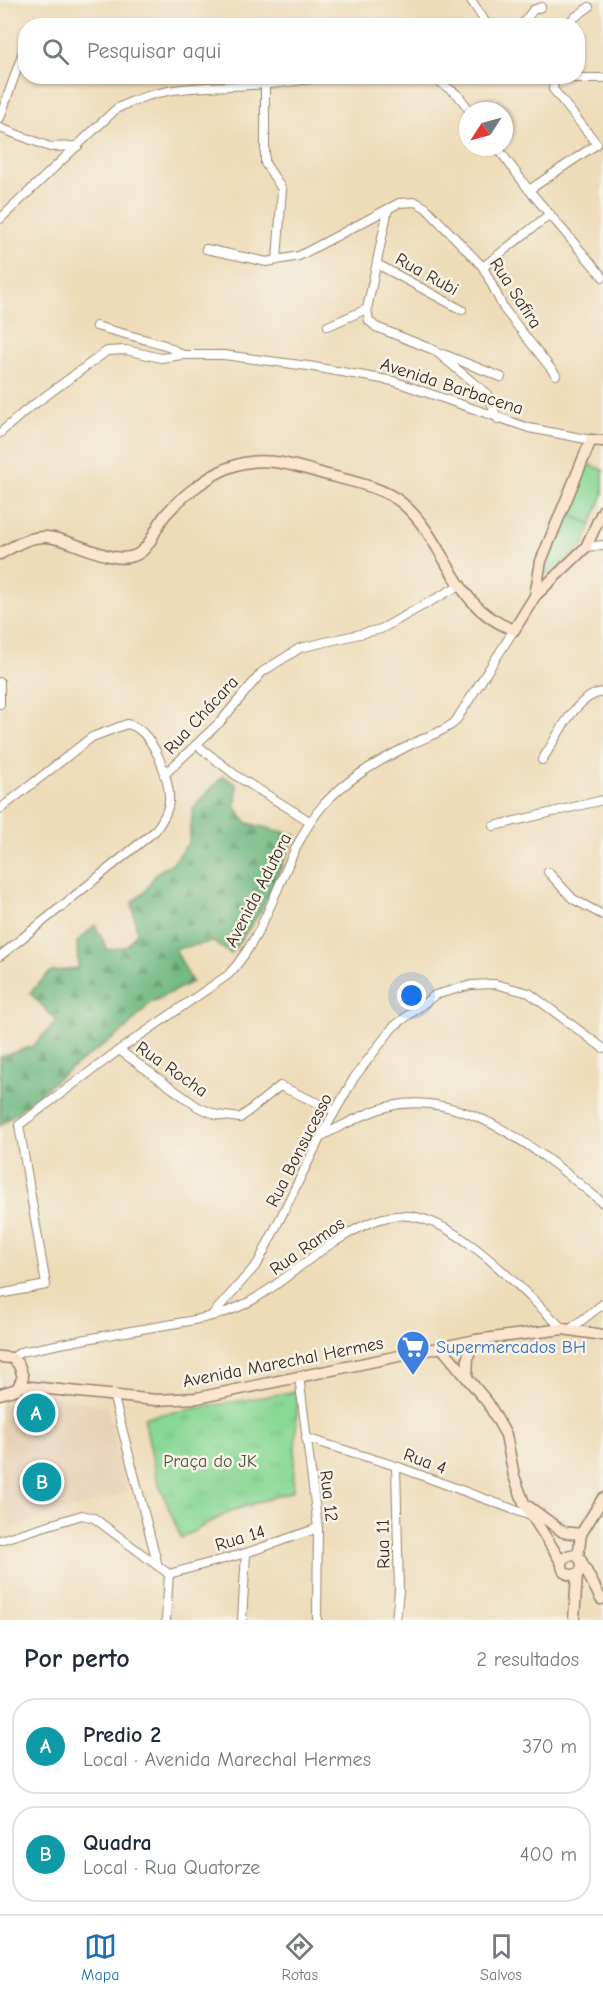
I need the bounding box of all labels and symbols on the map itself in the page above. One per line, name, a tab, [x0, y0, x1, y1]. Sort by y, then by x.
north arrow	[459, 102, 513, 156]
street label: Rua Rubi	[392, 249, 462, 300]
street label: Rua Safira	[485, 254, 546, 332]
street label: Avenida Barbacena	[378, 353, 526, 419]
street label: Rua Chácara	[160, 672, 243, 759]
street label: Avenida Adutora	[221, 830, 296, 951]
your location	[397, 981, 426, 1010]
street label: Rua Rocha	[132, 1037, 212, 1102]
street label: Rua Bonsucesso	[262, 1090, 337, 1211]
street label: Rua Ramos	[266, 1213, 349, 1280]
supermarket icon: Supermercados BH	[395, 1329, 431, 1376]
street label: Avenida Marechal Hermes	[181, 1333, 385, 1392]
place label: Supermercados BH	[436, 1337, 586, 1358]
pin: A	[16, 1390, 56, 1436]
street label: Rua 4	[401, 1444, 449, 1479]
park label: Praça do JK	[163, 1451, 257, 1472]
pin: B	[22, 1460, 62, 1504]
street label: Rua 12	[315, 1469, 342, 1523]
street label: Rua 11	[373, 1519, 394, 1569]
street label: Rua 14	[213, 1521, 268, 1556]

